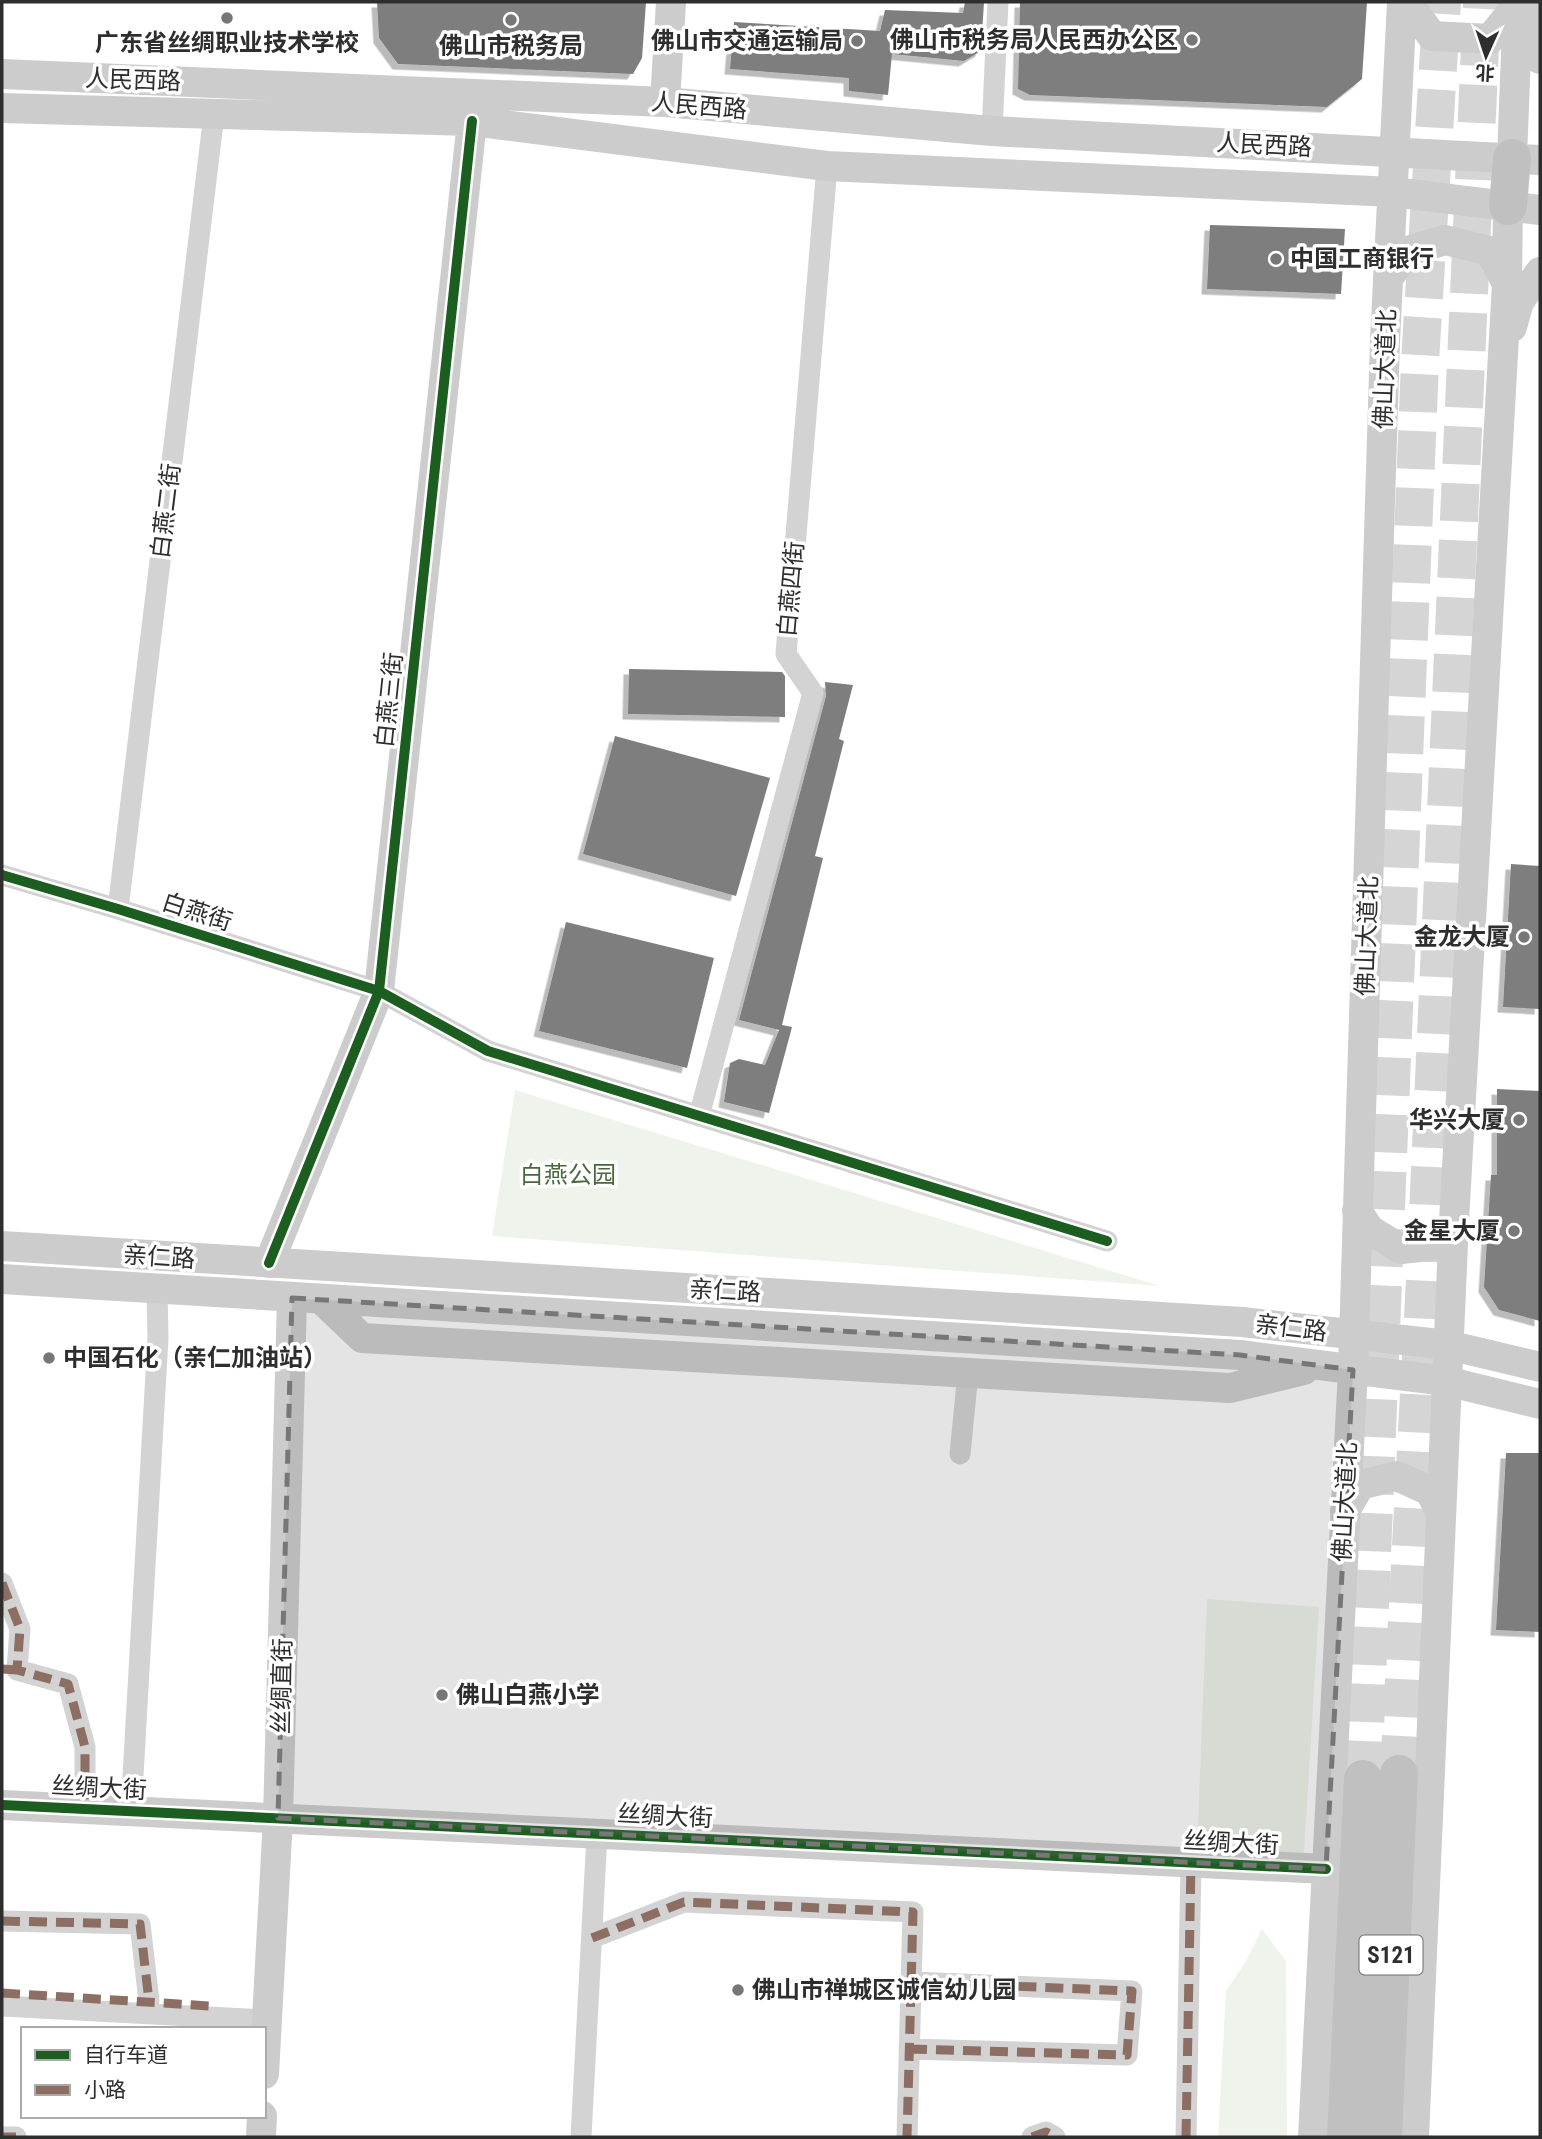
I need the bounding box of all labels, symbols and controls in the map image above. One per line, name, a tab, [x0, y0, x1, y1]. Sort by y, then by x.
marker: 广东省丝绸职业技术学校	[219, 10, 235, 26]
marker: 佛山市税务局	[503, 12, 519, 28]
north arrow	[1451, 21, 1521, 91]
place label: 佛山市税务局人民西办公区	[890, 26, 1178, 54]
place label: 佛山市交通运输局	[651, 27, 843, 55]
place label: 广东省丝绸职业技术学校	[95, 29, 359, 57]
place label: 佛山市税务局	[439, 32, 583, 60]
marker: 佛山市税务局人民西办公区	[1184, 32, 1200, 48]
marker: 佛山市交通运输局	[849, 33, 865, 49]
text: 北	[1475, 60, 1495, 84]
street label: 人民西路	[85, 64, 181, 96]
street label: 人民西路	[650, 88, 748, 124]
street label: 人民西路	[1215, 129, 1313, 161]
place label: 中国工商银行	[1290, 245, 1434, 273]
marker: 中国工商银行	[1268, 251, 1284, 267]
street label: 佛山大道北	[1369, 309, 1401, 429]
street label: 白燕二街	[146, 462, 186, 560]
street label: 白燕四街	[773, 540, 809, 638]
street label: 白燕三街	[370, 651, 408, 749]
street label: 佛山大道北	[1351, 876, 1383, 996]
street label: 白燕街	[158, 888, 236, 936]
place label: 金龙大厦	[1414, 923, 1510, 951]
marker: 金龙大厦	[1516, 929, 1532, 945]
place label: 华兴大厦	[1409, 1106, 1505, 1134]
marker: 华兴大厦	[1511, 1112, 1527, 1128]
park label: 白燕公园	[520, 1161, 616, 1189]
place label: 金星大厦	[1404, 1217, 1500, 1245]
marker: 金星大厦	[1506, 1223, 1522, 1239]
street label: 亲仁路	[122, 1241, 196, 1273]
street label: 亲仁路	[688, 1275, 762, 1307]
street label: 亲仁路	[1254, 1310, 1328, 1346]
place label: 中国石化（亲仁加油站）	[63, 1344, 327, 1372]
marker: 中国石化（亲仁加油站）	[41, 1350, 57, 1366]
street label: 佛山大道北	[1328, 1441, 1362, 1563]
street label: 丝绸直街	[267, 1638, 297, 1734]
place label: 佛山白燕小学	[456, 1681, 600, 1709]
marker: 佛山白燕小学	[434, 1687, 450, 1703]
street label: 丝绸大街	[50, 1772, 148, 1804]
street label: 丝绸大街	[616, 1800, 714, 1832]
street label: 丝绸大街	[1182, 1827, 1280, 1859]
road number: S121	[1360, 1936, 1422, 1974]
place label: 佛山市禅城区诚信幼儿园	[752, 1976, 1016, 2004]
marker: 佛山市禅城区诚信幼儿园	[730, 1982, 746, 1998]
legend	[21, 2027, 266, 2118]
text: 自行车道	[84, 2043, 168, 2067]
text: 小路	[84, 2078, 126, 2102]

